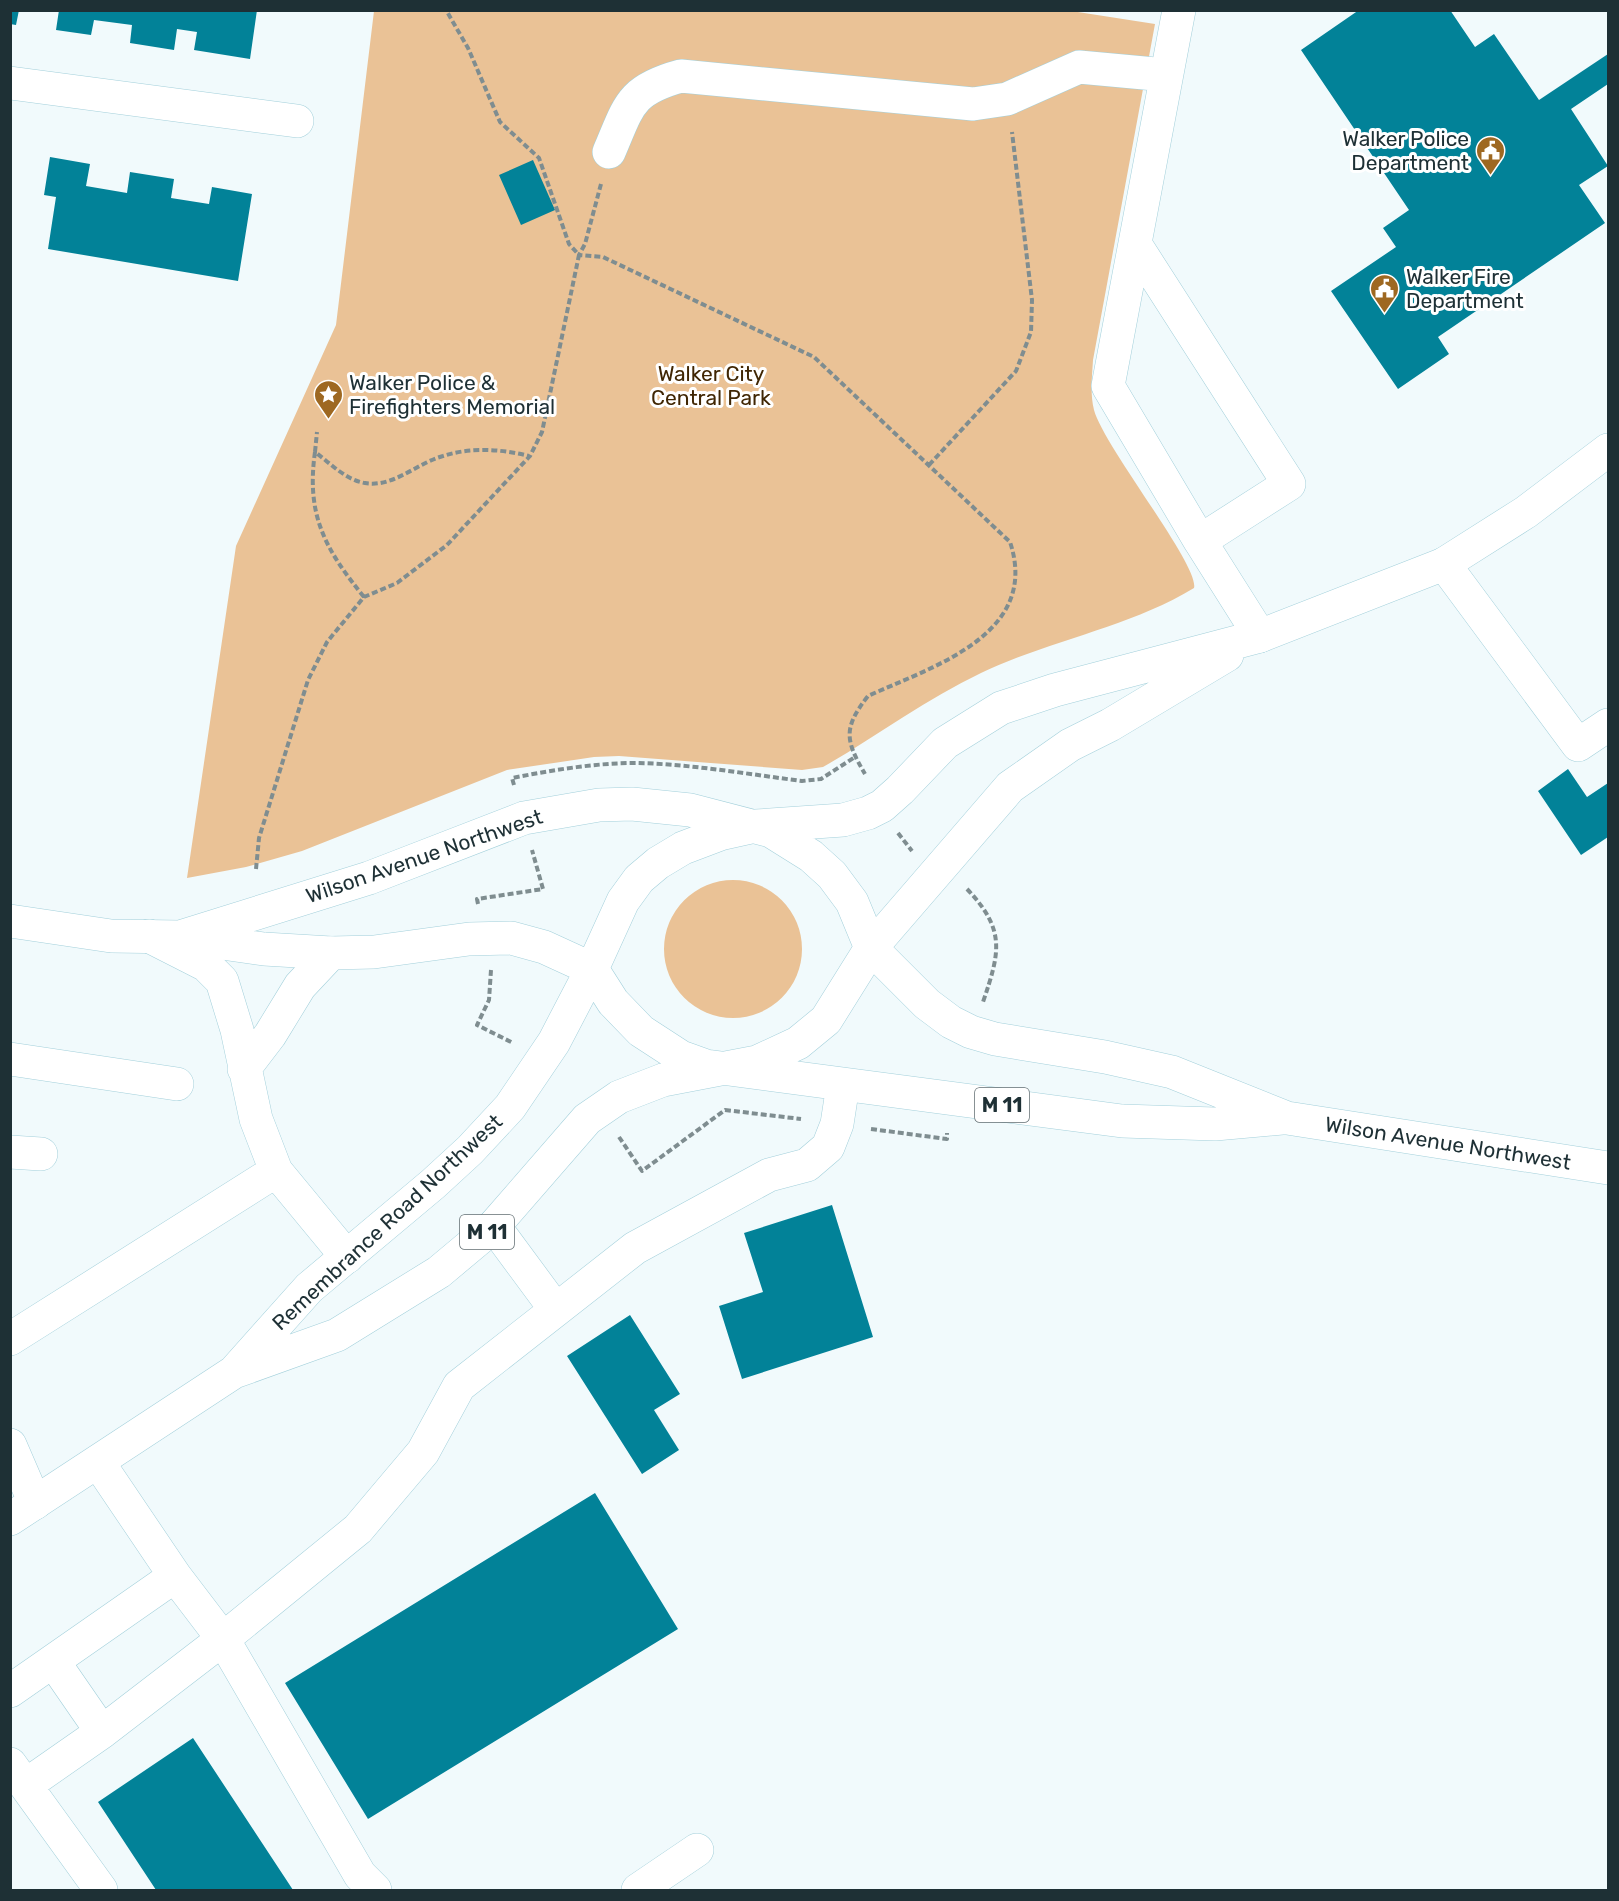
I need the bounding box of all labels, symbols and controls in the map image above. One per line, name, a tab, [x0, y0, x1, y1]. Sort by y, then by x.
place label: Walker Police Department	[1342, 126, 1469, 175]
public building icon: Walker Police Department	[1474, 134, 1506, 176]
place label: Walker Fire Department	[1406, 264, 1524, 313]
public building icon: Walker Fire Department	[1369, 272, 1401, 314]
park label: Walker City Central Park	[651, 361, 771, 410]
place label: Walker Police & Firefighters Memorial	[349, 370, 555, 419]
place icon: Walker Police & Firefighters Memorial	[312, 378, 344, 420]
street label: Wilson Avenue Northwest	[302, 804, 546, 908]
road number: M 11	[975, 1088, 1029, 1122]
street label: Remembrance Road Northwest	[267, 1109, 507, 1335]
street label: Wilson Avenue Northwest	[1323, 1111, 1573, 1175]
road number: M 11	[460, 1215, 514, 1249]

